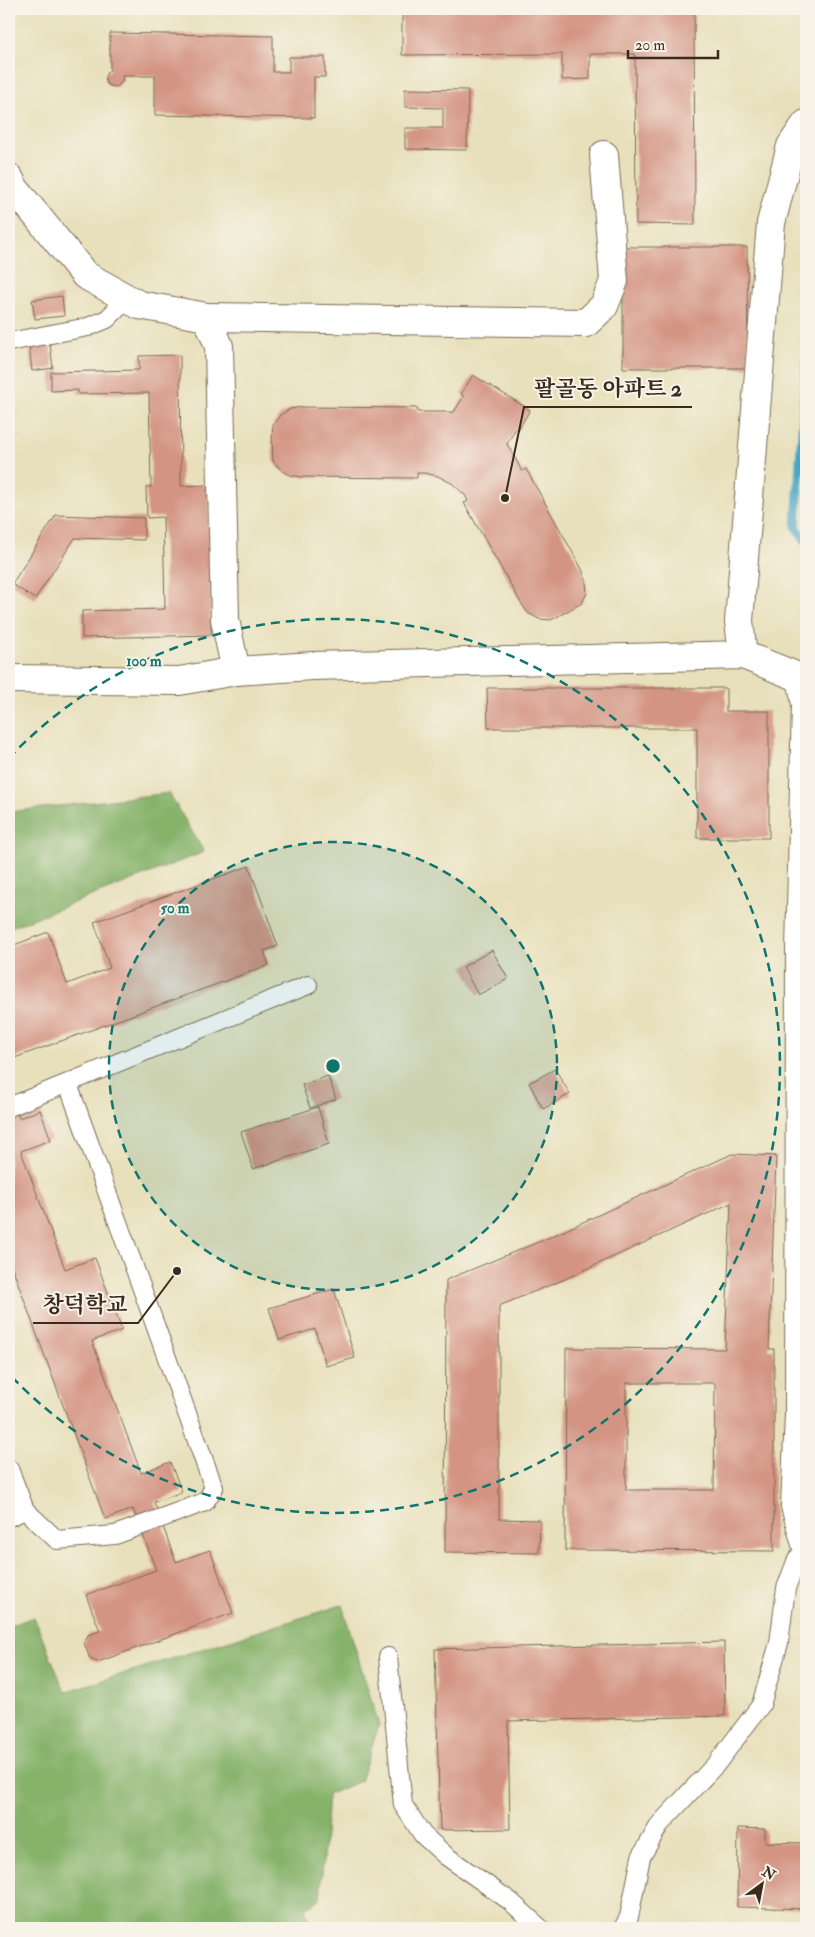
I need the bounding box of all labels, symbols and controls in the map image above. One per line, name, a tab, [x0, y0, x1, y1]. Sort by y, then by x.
scale bar	[628, 28, 718, 60]
text: 20 m	[635, 36, 665, 55]
callout: 팔골동 아파트 2	[524, 370, 692, 407]
text: 팔골동 아파트 2	[534, 375, 682, 403]
text: 100 m	[126, 652, 162, 671]
text: 50 m	[161, 899, 190, 918]
centre of rings	[324, 1057, 342, 1075]
callout: 창덕학교	[33, 1286, 138, 1323]
text: 창덕학교	[42, 1291, 128, 1319]
north arrow	[738, 1860, 788, 1910]
text: N	[758, 1862, 779, 1884]

